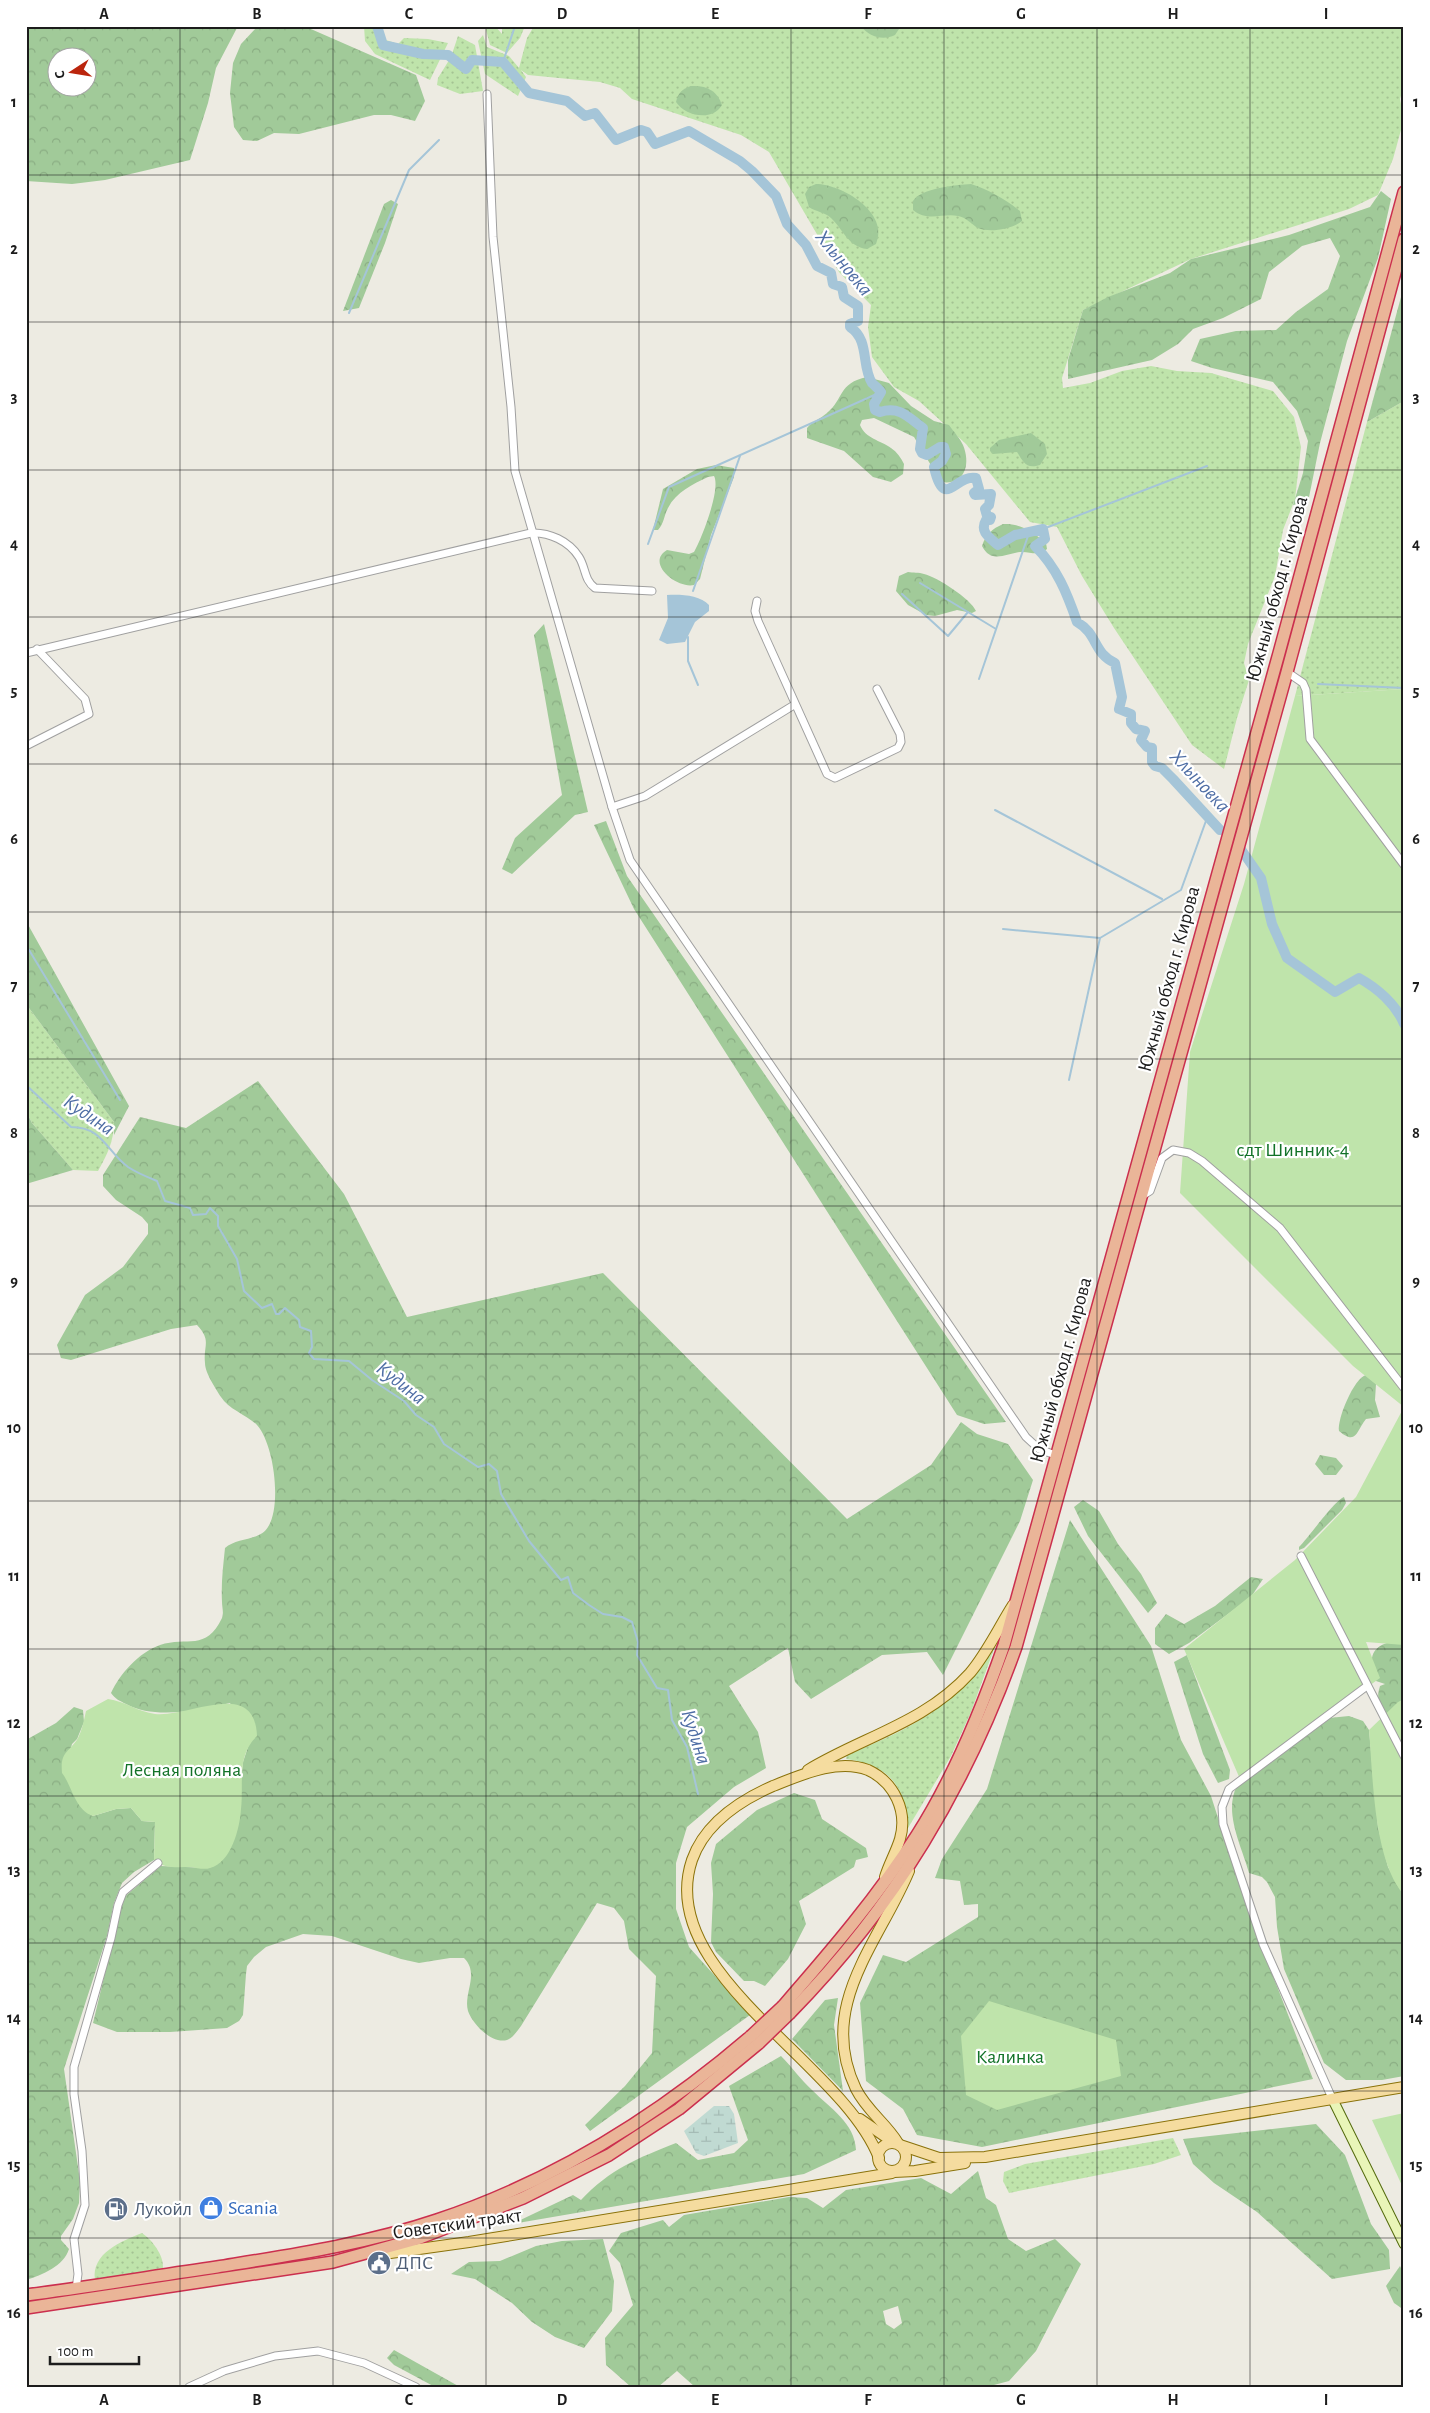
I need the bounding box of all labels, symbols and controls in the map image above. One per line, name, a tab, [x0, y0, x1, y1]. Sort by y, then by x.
text: A	[99, 6, 109, 22]
text: B	[252, 6, 262, 22]
text: C	[405, 6, 414, 22]
text: D	[557, 6, 568, 22]
text: E	[711, 6, 719, 22]
text: F	[864, 6, 872, 22]
text: G	[1016, 6, 1026, 22]
text: H	[1167, 6, 1179, 22]
text: I	[1324, 6, 1328, 22]
north arrow	[48, 48, 98, 98]
text: С	[53, 69, 68, 80]
text: 1	[11, 94, 17, 110]
text: 1	[1413, 94, 1419, 110]
water label: Хлыновка	[811, 226, 877, 300]
text: 2	[10, 241, 18, 257]
text: 2	[1412, 241, 1420, 257]
text: 3	[11, 389, 18, 405]
text: 3	[1413, 389, 1420, 405]
street label: Южный обход г. Кирова	[1243, 494, 1311, 684]
text: 4	[10, 536, 18, 552]
text: 4	[1412, 536, 1420, 552]
text: 5	[11, 683, 18, 699]
text: 5	[1413, 683, 1420, 699]
water label: Хлыновка	[1166, 746, 1234, 816]
text: 6	[10, 831, 18, 847]
text: 6	[1412, 831, 1420, 847]
street label: Южный обход г. Кирова	[1135, 884, 1203, 1074]
text: 7	[11, 978, 18, 994]
text: 7	[1413, 978, 1420, 994]
water label: Кудина	[60, 1091, 118, 1139]
text: 8	[10, 1125, 18, 1141]
text: 8	[1412, 1125, 1420, 1141]
park label: сдт Шинник-4	[1237, 1140, 1349, 1160]
text: 9	[10, 1273, 18, 1289]
text: 9	[1412, 1273, 1420, 1289]
street label: Южный обход г. Кирова	[1027, 1275, 1095, 1465]
water label: Кудина	[372, 1357, 430, 1409]
text: 10	[7, 1420, 21, 1436]
text: 10	[1409, 1420, 1423, 1436]
text: 11	[8, 1568, 20, 1584]
text: 11	[1410, 1568, 1422, 1584]
water label: Кудина	[677, 1707, 715, 1767]
text: 12	[7, 1715, 21, 1731]
text: 12	[1409, 1715, 1423, 1731]
park label: Лесная поляна	[123, 1760, 241, 1780]
text: 13	[8, 1862, 20, 1878]
text: 13	[1410, 1862, 1422, 1878]
text: 14	[7, 2010, 21, 2026]
text: 14	[1409, 2010, 1423, 2026]
park label: Калинка	[976, 2047, 1044, 2067]
text: 15	[8, 2157, 20, 2173]
text: 15	[1410, 2157, 1422, 2173]
shop icon: Scania	[198, 2195, 224, 2221]
fuel station icon: Лукойл	[103, 2196, 129, 2222]
place label: Scania	[228, 2198, 278, 2218]
place label: Лукойл	[134, 2199, 192, 2219]
street label: Советский тракт	[391, 2205, 523, 2243]
public building icon: ДПС	[366, 2250, 392, 2276]
place label: ДПС	[396, 2253, 433, 2273]
text: 16	[7, 2305, 21, 2321]
text: 16	[1409, 2305, 1423, 2321]
scale bar	[50, 2333, 139, 2365]
text: 100 m	[58, 2344, 93, 2359]
text: A	[99, 2392, 109, 2408]
text: B	[252, 2392, 262, 2408]
text: C	[405, 2392, 414, 2408]
text: D	[557, 2392, 568, 2408]
text: E	[711, 2392, 719, 2408]
text: F	[864, 2392, 872, 2408]
text: G	[1016, 2392, 1026, 2408]
text: H	[1167, 2392, 1179, 2408]
text: I	[1324, 2392, 1328, 2408]

